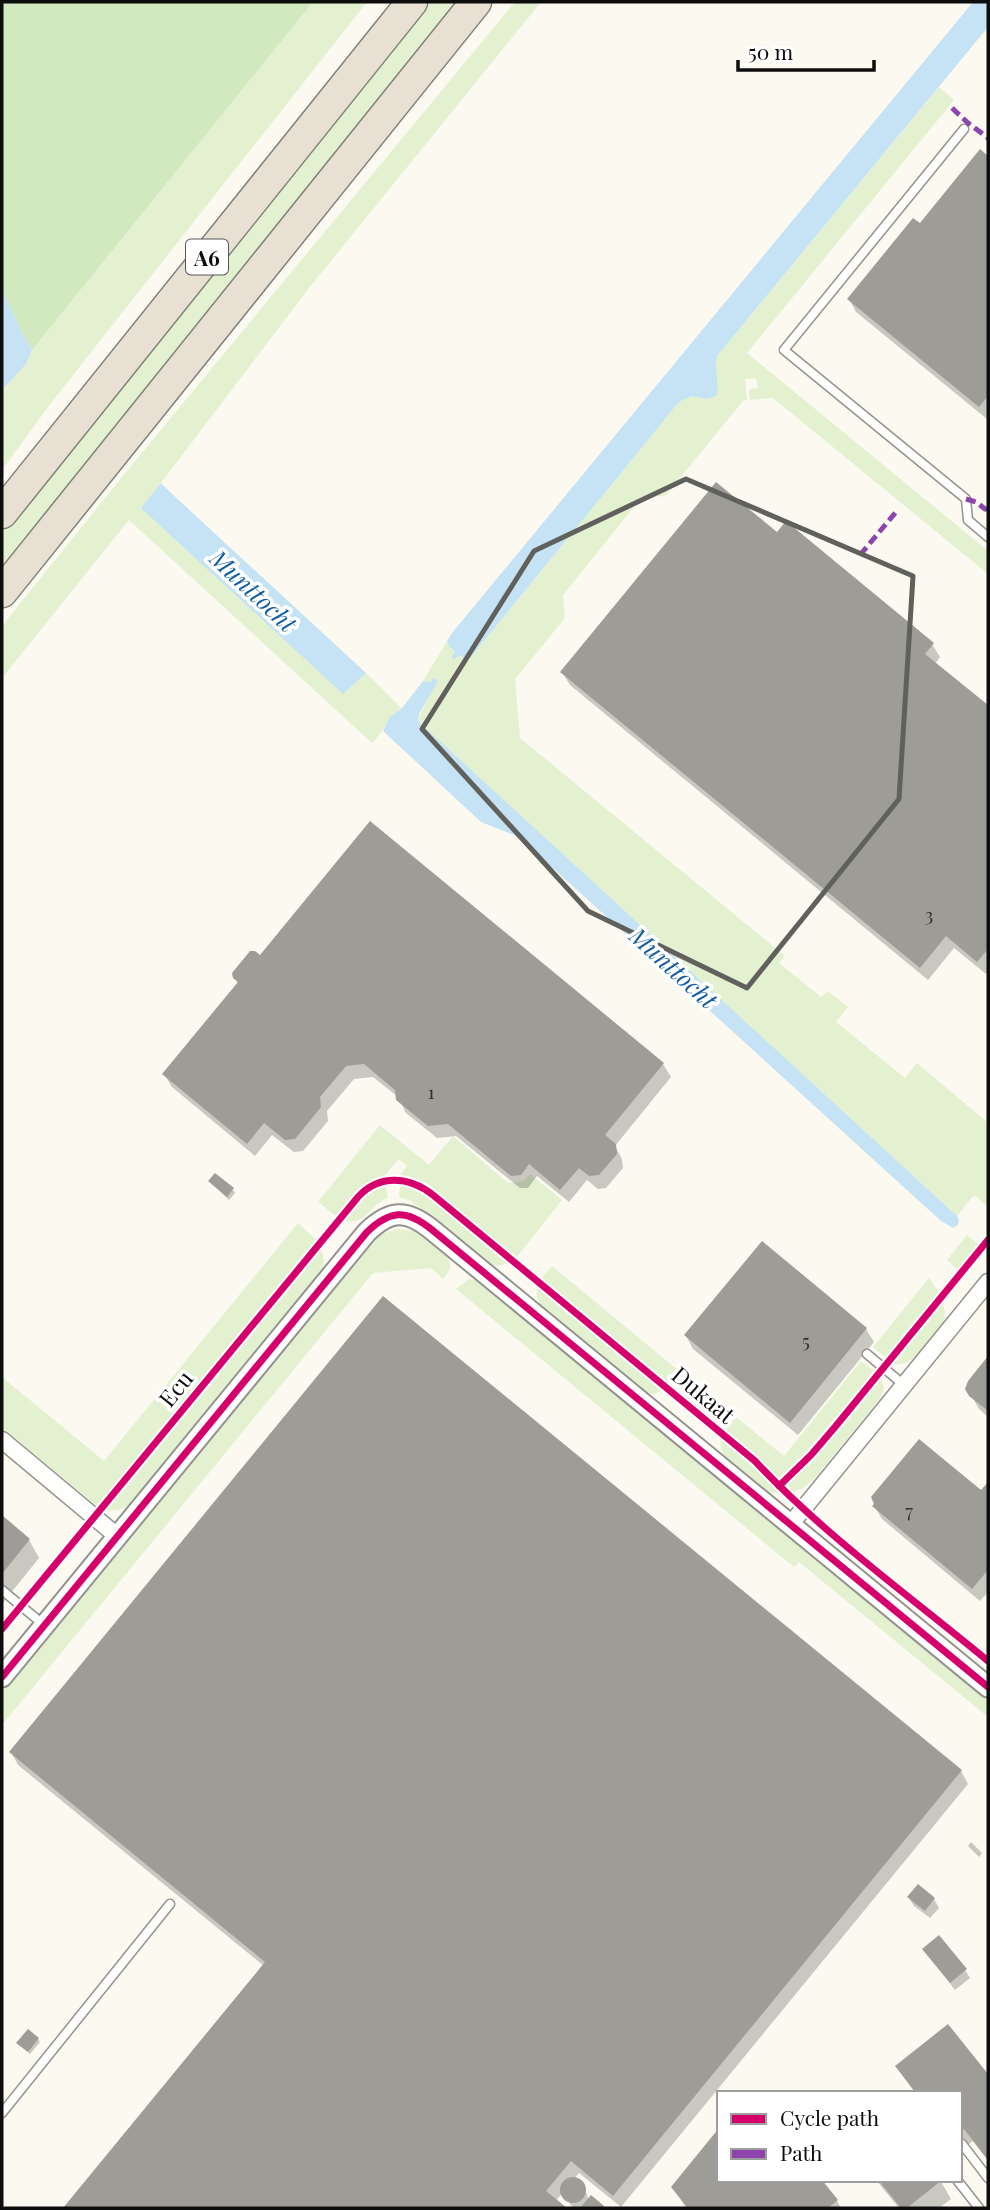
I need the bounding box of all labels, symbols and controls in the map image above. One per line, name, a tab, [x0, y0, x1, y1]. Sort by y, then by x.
scale bar	[738, 28, 874, 72]
text: 50 m	[748, 37, 794, 65]
road number: A6	[186, 240, 228, 274]
water label: Munttocht	[203, 541, 305, 639]
house number: 3	[925, 901, 933, 927]
water label: Munttocht	[623, 919, 725, 1015]
house number: 1	[427, 1078, 435, 1104]
house number: 5	[802, 1327, 810, 1353]
street label: Dukaat	[666, 1359, 743, 1430]
street label: Ecu	[151, 1363, 199, 1413]
house number: 7	[905, 1497, 913, 1523]
legend	[717, 2091, 962, 2182]
text: Cycle path	[780, 2103, 880, 2131]
text: Path	[780, 2138, 823, 2166]

